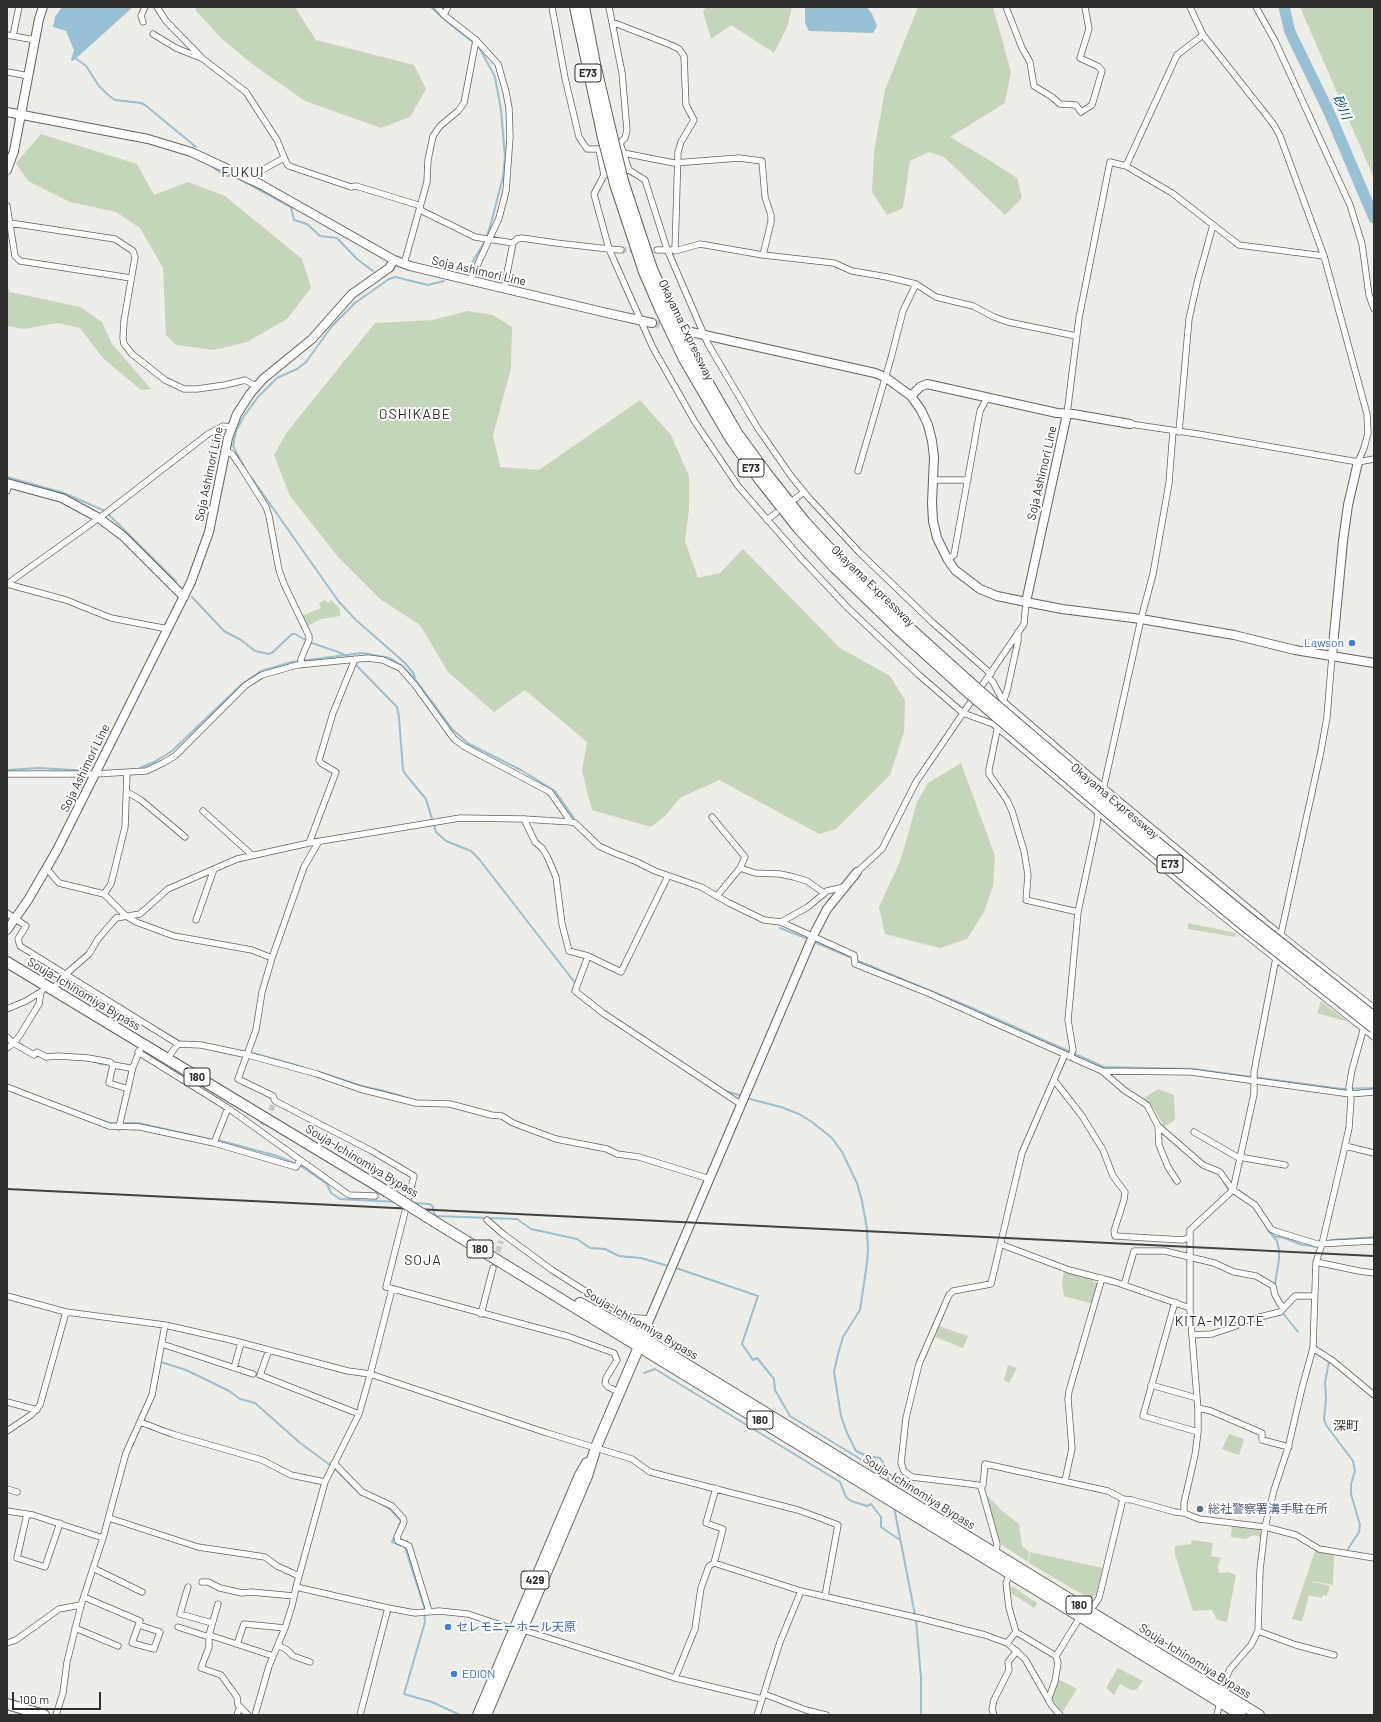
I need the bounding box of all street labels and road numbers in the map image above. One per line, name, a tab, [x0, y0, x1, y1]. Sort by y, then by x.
road number: E73	[575, 64, 601, 82]
street label: Soja Ashimori Line	[430, 253, 528, 289]
street label: Okayama Expressway	[655, 277, 717, 383]
street label: Soja Ashimori Line	[1024, 424, 1060, 522]
street label: Soja Ashimori Line	[192, 425, 226, 523]
road number: E73	[738, 459, 764, 477]
street label: Okayama Expressway	[828, 542, 918, 630]
street label: Soja Ashimori Line	[57, 721, 113, 815]
street label: Okayama Expressway	[1068, 760, 1162, 842]
road number: E73	[1157, 855, 1183, 873]
street label: Souja-Ichinomiya Bypass	[25, 954, 143, 1034]
road number: 180	[184, 1068, 210, 1086]
street label: Souja-Ichinomiya Bypass	[303, 1121, 421, 1201]
road number: 180	[467, 1240, 493, 1258]
street label: Souja-Ichinomiya Bypass	[581, 1285, 701, 1363]
road number: 180	[747, 1411, 773, 1429]
street label: Souja-Ichinomiya Bypass	[860, 1452, 978, 1532]
road number: 429	[521, 1571, 549, 1589]
road number: 180	[1066, 1596, 1092, 1614]
street label: Souja-Ichinomiya Bypass	[1136, 1621, 1254, 1701]

